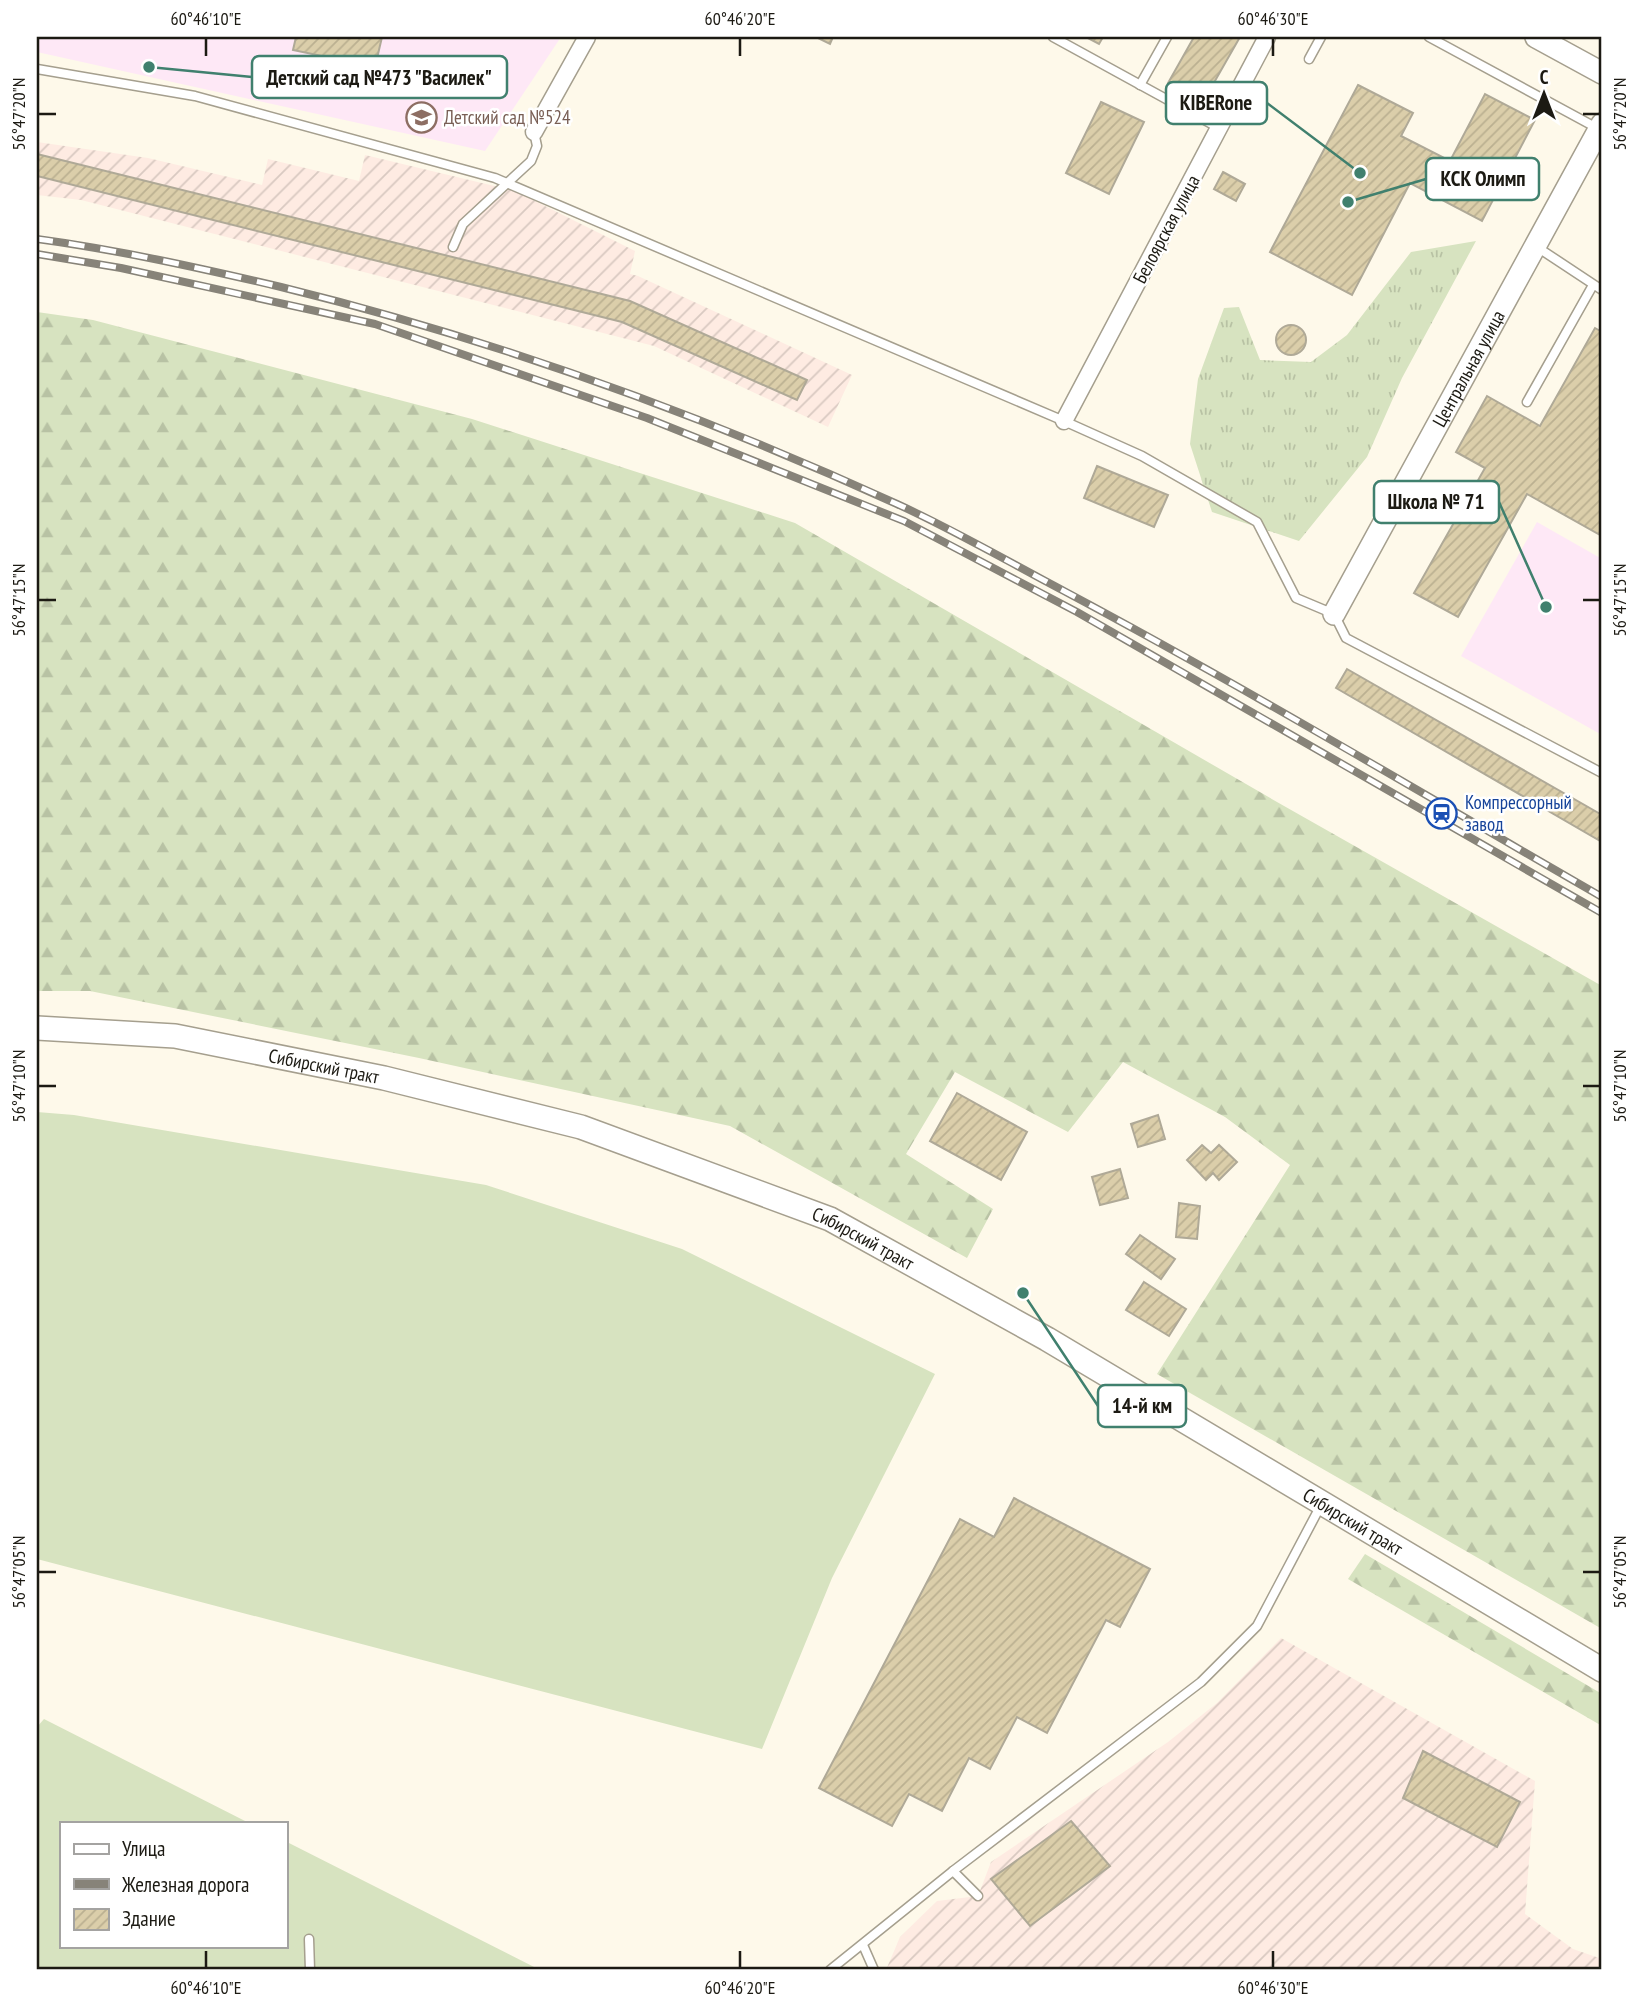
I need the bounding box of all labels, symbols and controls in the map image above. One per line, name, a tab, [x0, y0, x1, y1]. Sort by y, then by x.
text: 60°46'10"E	[171, 7, 241, 30]
text: 60°46'20"E	[705, 7, 775, 30]
text: 60°46'30"E	[1238, 7, 1308, 30]
callout: Детский сад №473 "Василек"	[252, 56, 507, 98]
north arrow	[1510, 60, 1580, 130]
text: Детский сад №473 "Василек"	[266, 64, 492, 91]
text: С	[1540, 65, 1549, 89]
text: 56°47'20"N	[7, 78, 30, 150]
text: 56°47'20"N	[1608, 78, 1631, 150]
callout: KIBERone	[1166, 82, 1267, 124]
text: KIBERone	[1180, 89, 1252, 116]
school or university icon: Детский сад №524	[404, 100, 438, 134]
place label: Детский сад №524	[444, 105, 571, 129]
callout: КСК Олимп	[1426, 158, 1539, 200]
text: КСК Олимп	[1440, 165, 1526, 192]
street label: Белоярская улица	[1127, 171, 1205, 287]
street label: Центральная улица	[1427, 306, 1510, 431]
callout: Школа № 71	[1374, 481, 1499, 523]
text: Школа № 71	[1388, 488, 1484, 515]
text: 56°47'15"N	[7, 564, 30, 636]
text: 56°47'15"N	[1608, 564, 1631, 636]
place label: Компрессорный завод	[1465, 790, 1572, 836]
station icon: Компрессорный завод	[1425, 796, 1459, 830]
street label: Сибирский тракт	[266, 1043, 382, 1089]
text: 56°47'10"N	[7, 1050, 30, 1122]
text: 56°47'10"N	[1608, 1050, 1631, 1122]
street label: Сибирский тракт	[809, 1202, 919, 1276]
callout: 14-й км	[1098, 1385, 1186, 1427]
text: 14-й км	[1112, 1392, 1172, 1419]
street label: Сибирский тракт	[1299, 1482, 1408, 1561]
text: 56°47'05"N	[7, 1536, 30, 1608]
text: 56°47'05"N	[1608, 1536, 1631, 1608]
legend	[60, 1822, 287, 1948]
text: Улица	[122, 1835, 165, 1862]
text: Железная дорога	[121, 1871, 249, 1898]
text: Здание	[122, 1905, 176, 1932]
text: 60°46'10"E	[171, 1976, 241, 1999]
text: 60°46'20"E	[705, 1976, 775, 1999]
text: 60°46'30"E	[1238, 1976, 1308, 1999]

